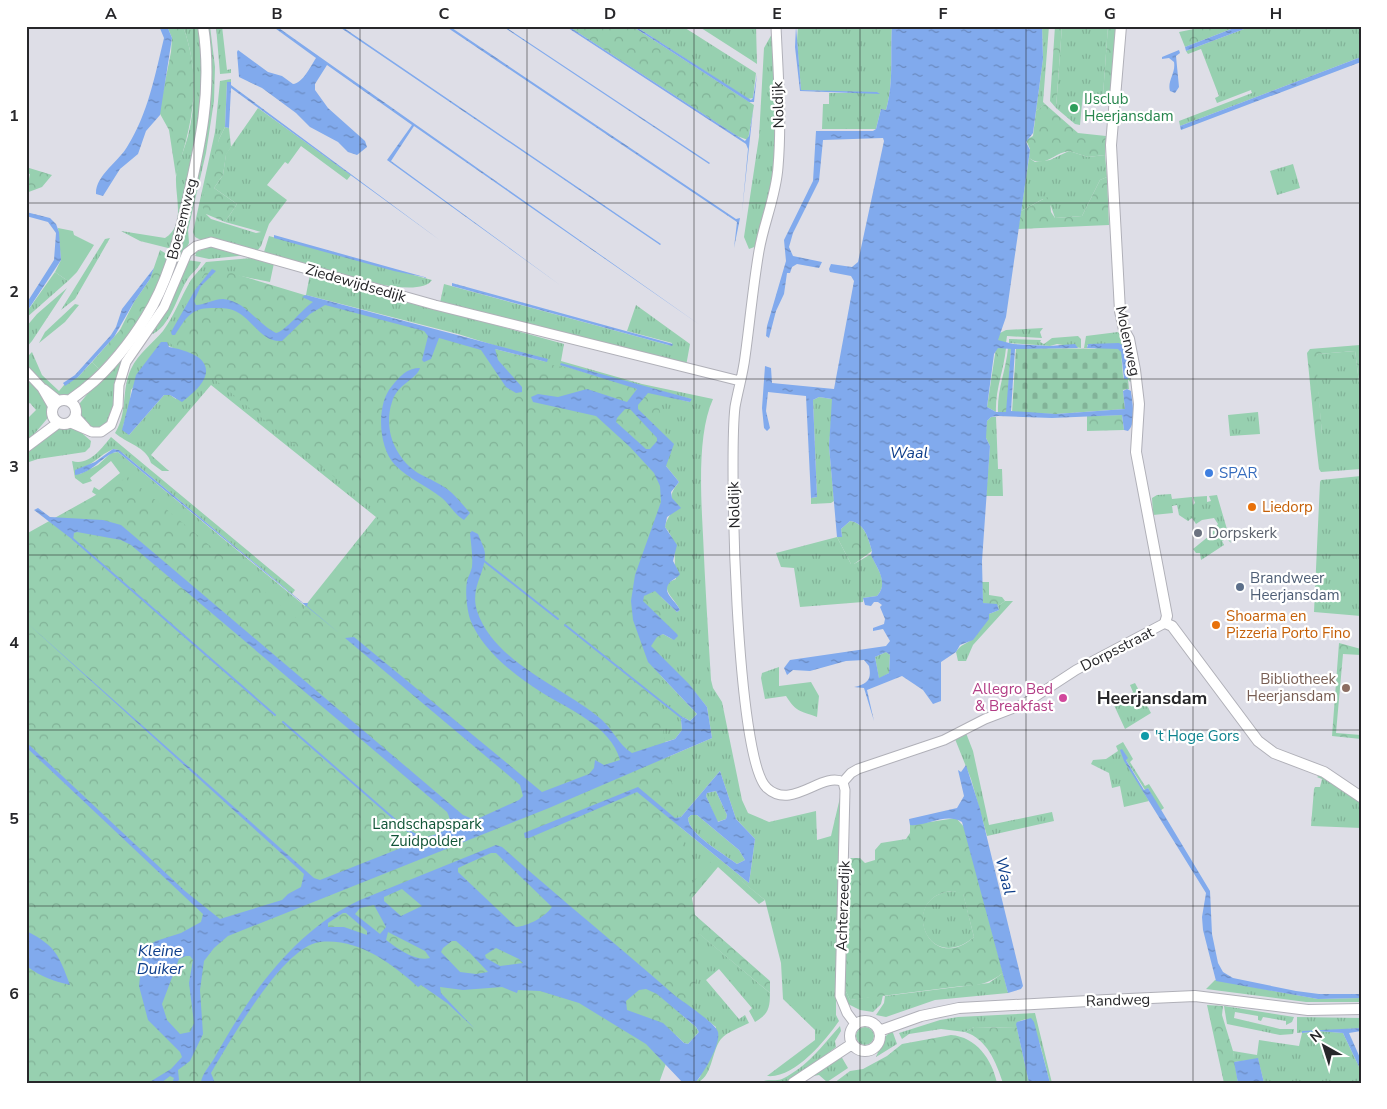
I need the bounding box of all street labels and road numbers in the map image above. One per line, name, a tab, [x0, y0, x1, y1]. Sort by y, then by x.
street label: Noldijk	[767, 81, 789, 129]
street label: Boezemweg	[162, 176, 202, 262]
street label: Ziedewijdsedijk	[303, 259, 409, 307]
street label: Molenweg	[1111, 304, 1145, 378]
street label: Noldijk	[723, 481, 745, 529]
street label: Dorpsstraat	[1077, 622, 1158, 676]
street label: Achterzeedijk	[831, 860, 855, 952]
street label: Randweg	[1085, 989, 1151, 1011]

